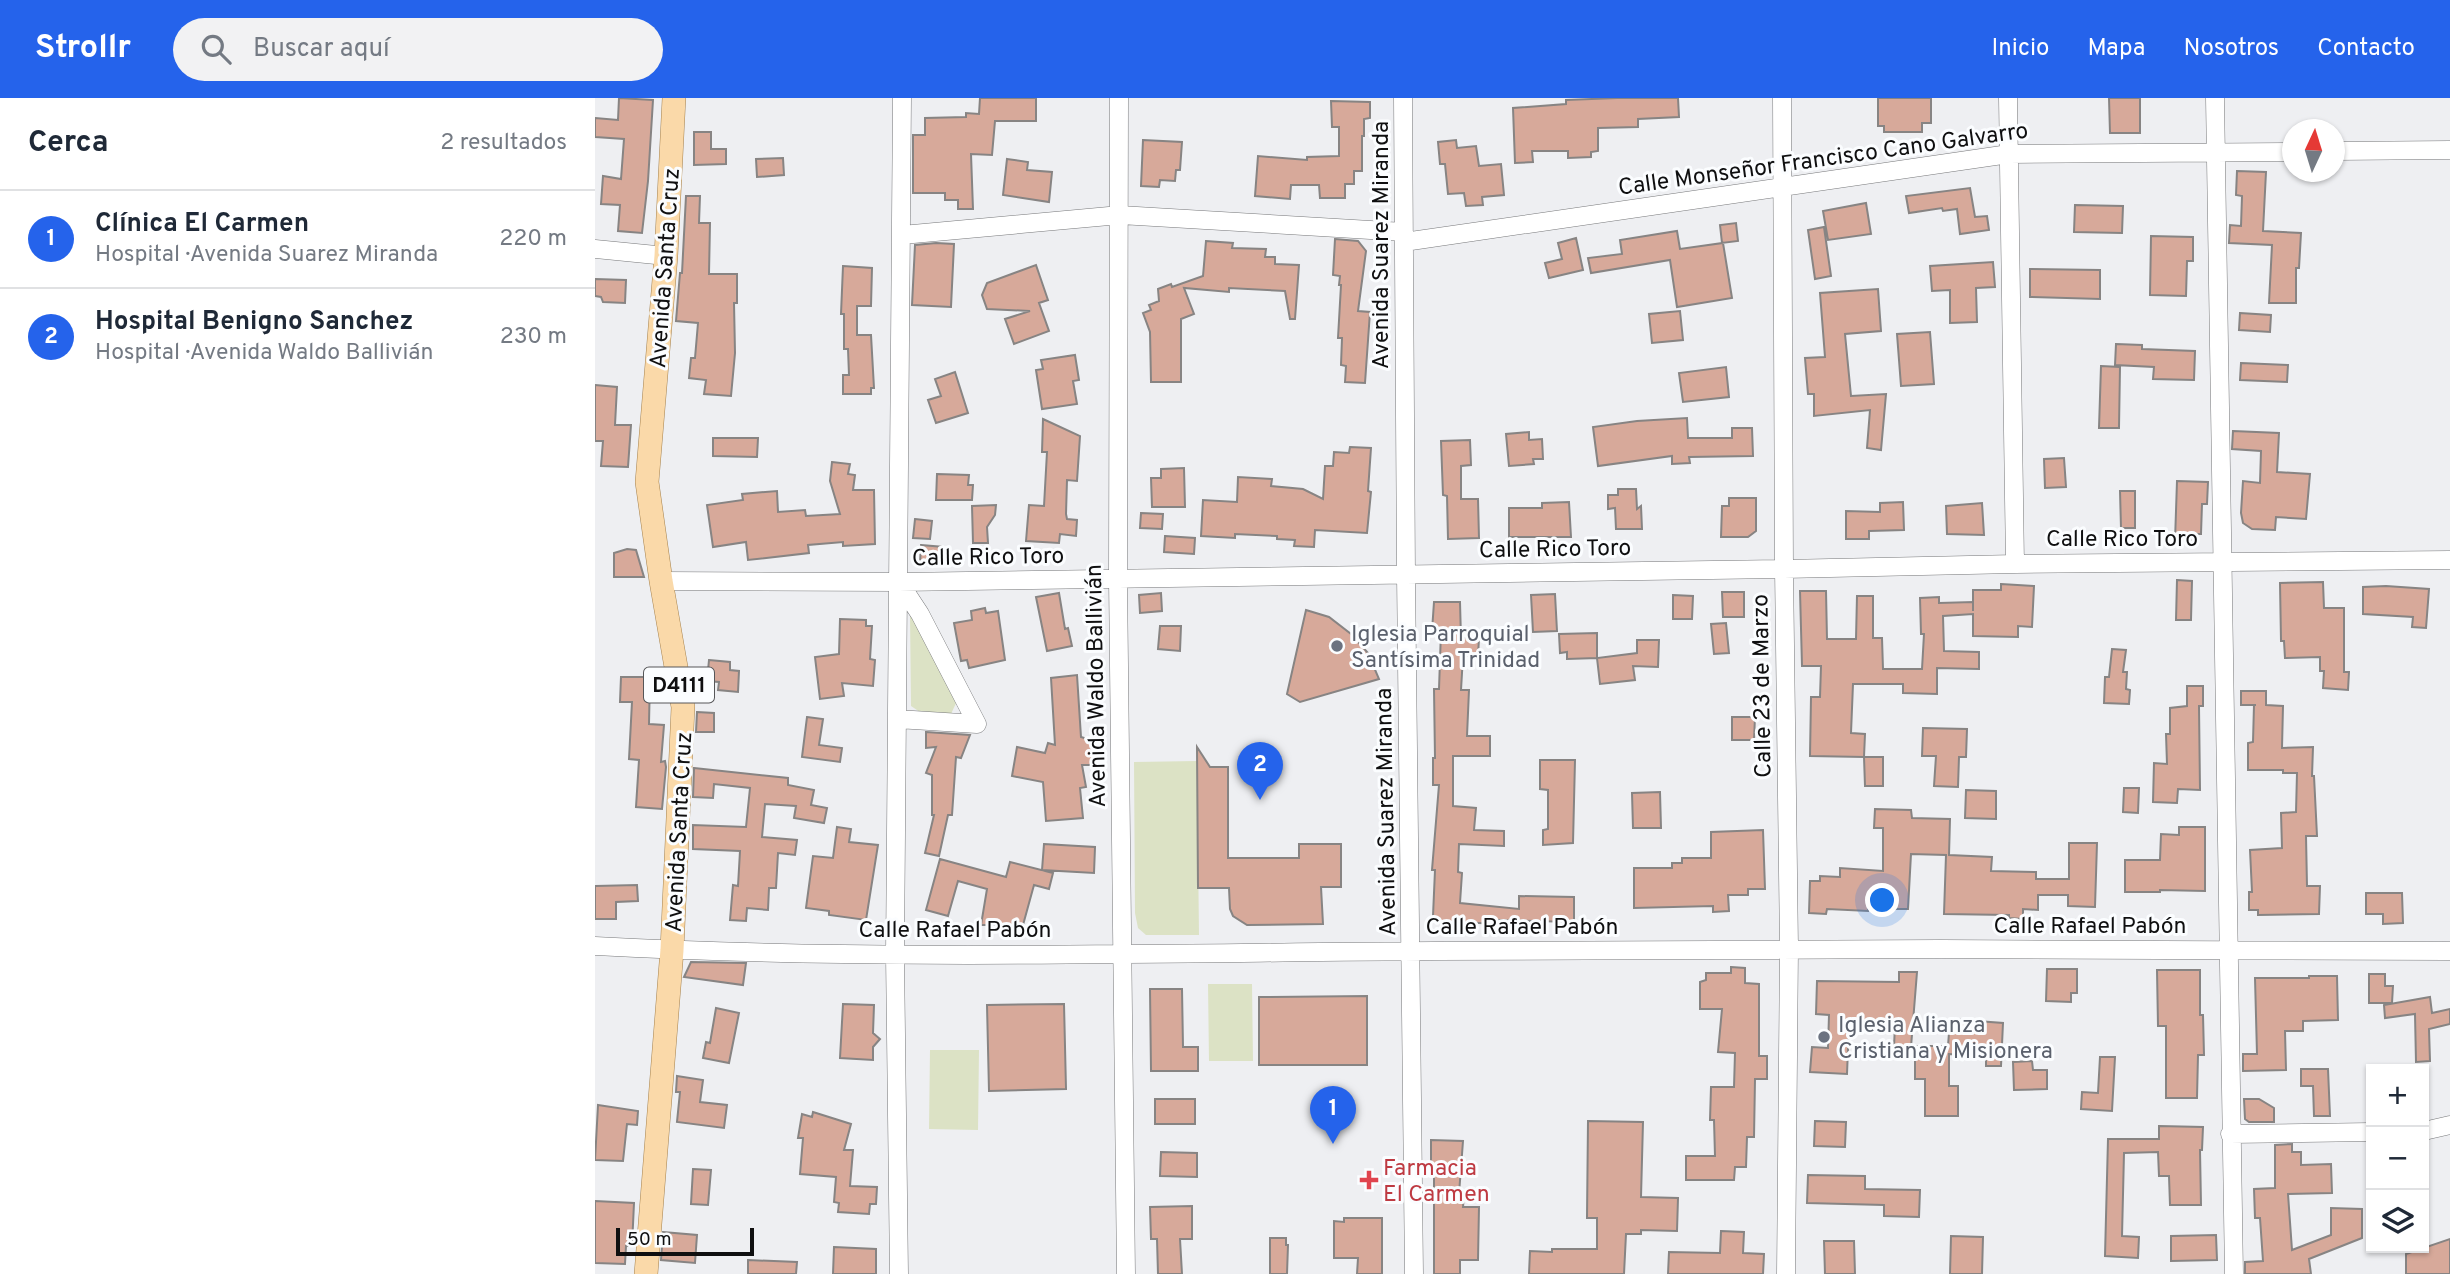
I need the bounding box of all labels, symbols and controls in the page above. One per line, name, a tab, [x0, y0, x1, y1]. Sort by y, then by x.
search box	[173, 18, 663, 81]
text: Strollr	[35, 28, 131, 70]
icon: search	[197, 30, 235, 68]
text: Buscar aquí	[253, 33, 390, 66]
text: Inicio	[1992, 34, 2049, 64]
text: Mapa	[2087, 34, 2146, 64]
text: Nosotros	[2184, 34, 2279, 64]
text: Contacto	[2317, 34, 2415, 64]
street label: Calle Monseñor Francisco Cano Galvarro	[1616, 117, 2030, 204]
north arrow	[2282, 119, 2345, 182]
street label: Avenida Suarez Miranda	[1368, 121, 1397, 369]
text: Cerca	[28, 125, 108, 162]
text: 2 resultados	[440, 129, 567, 158]
street label: Avenida Santa Cruz	[645, 167, 688, 369]
text: Clínica El Carmen	[95, 208, 309, 241]
text: 1	[46, 225, 56, 254]
text: 220 m	[499, 225, 567, 254]
text: Hospital · Avenida Suarez Miranda	[95, 241, 438, 270]
text: Hospital Benigno Sanchez	[95, 306, 413, 339]
text: 2	[44, 323, 58, 352]
text: 230 m	[500, 323, 567, 352]
text: Hospital · Avenida Waldo Ballivián	[95, 339, 433, 368]
street label: Calle Rico Toro	[2046, 526, 2198, 555]
street label: Calle Rico Toro	[1479, 535, 1631, 566]
street label: Calle Rico Toro	[912, 543, 1064, 574]
street label: Avenida Waldo Ballivián	[1081, 564, 1114, 808]
street label: Calle 23 de Marzo	[1747, 594, 1780, 778]
place label: Iglesia Parroquial Santísima Trinidad	[1351, 621, 1540, 676]
marker: Iglesia Parroquial Santísima Trinidad	[1329, 638, 1345, 654]
road number: D4111	[644, 668, 714, 702]
street label: Avenida Suarez Miranda	[1371, 688, 1404, 936]
street label: Avenida Santa Cruz	[661, 731, 700, 933]
pin: 2	[1237, 742, 1283, 800]
your location	[1865, 883, 1899, 917]
street label: Calle Rafael Pabón	[1993, 913, 2187, 942]
street label: Calle Rafael Pabón	[1425, 914, 1619, 943]
street label: Calle Rafael Pabón	[858, 917, 1052, 946]
place label: Iglesia Alianza Cristiana y Misionera	[1838, 1012, 2053, 1067]
marker: Iglesia Alianza Cristiana y Misionera	[1816, 1029, 1832, 1045]
map controls	[2366, 1064, 2429, 1253]
button: +	[2366, 1064, 2429, 1127]
pin: 1	[1310, 1086, 1356, 1144]
button: −	[2366, 1127, 2429, 1190]
place label: Farmacia El Carmen	[1383, 1155, 1490, 1210]
marker: Farmacia El Carmen	[1361, 1172, 1377, 1188]
button: layers	[2366, 1190, 2429, 1253]
scale bar	[616, 1225, 754, 1257]
text: 50 m	[627, 1228, 672, 1252]

